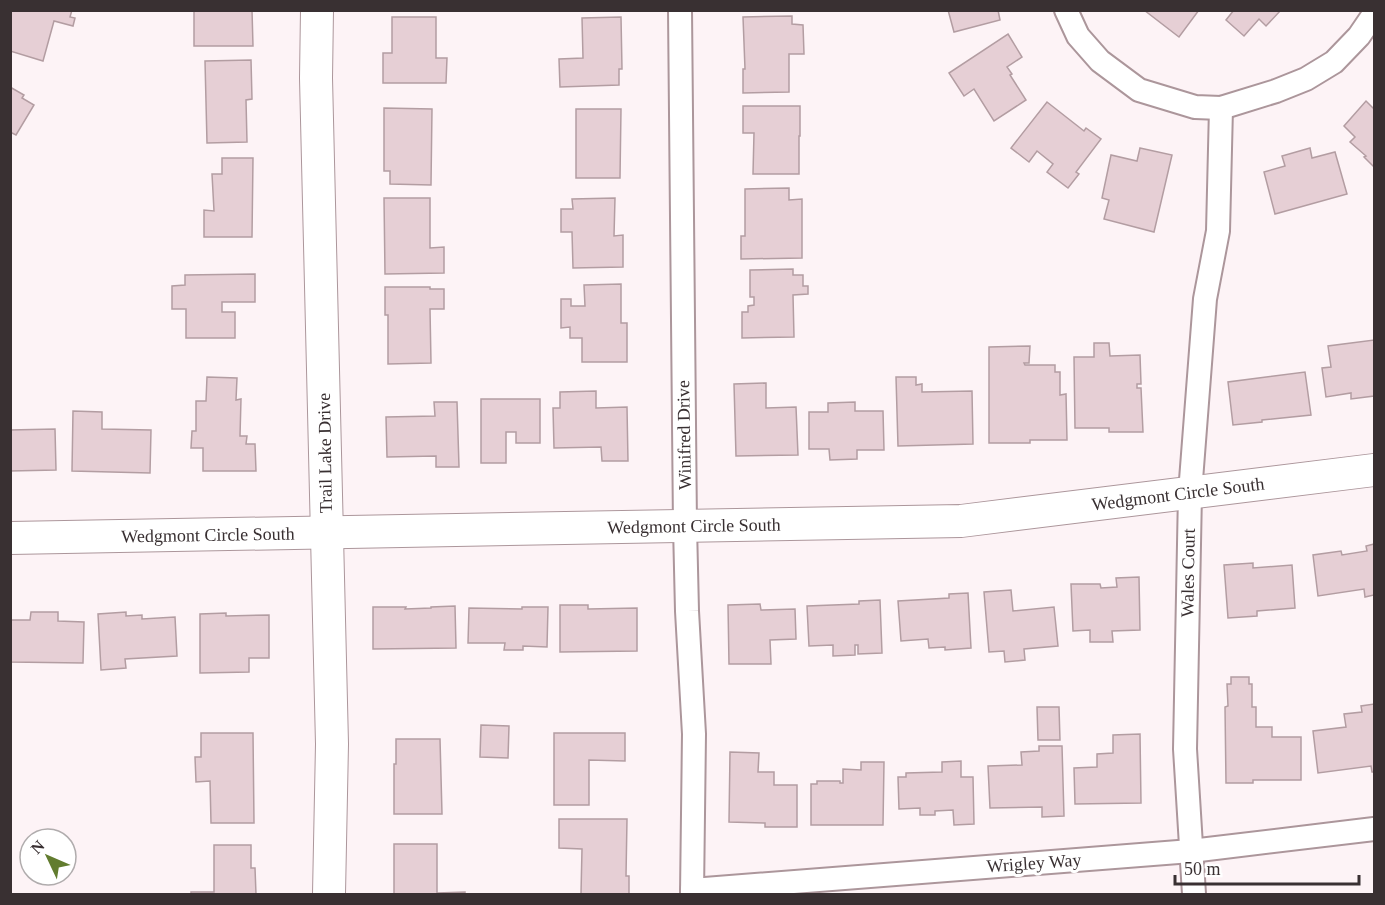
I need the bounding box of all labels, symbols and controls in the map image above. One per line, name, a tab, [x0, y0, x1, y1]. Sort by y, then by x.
street label: Winifred Drive	[673, 380, 695, 490]
street label: Trail Lake Drive	[314, 393, 336, 513]
street label: Wedgmont Circle South	[1091, 474, 1265, 514]
street label: Wedgmont Circle South	[607, 514, 781, 538]
street label: Wedgmont Circle South	[121, 523, 295, 547]
street label: Wales Court	[1177, 528, 1199, 618]
north arrow	[18, 827, 78, 887]
text: N	[27, 837, 48, 857]
scale bar	[1175, 848, 1360, 886]
street label: Wrigley Way	[986, 850, 1082, 876]
text: 50 m	[1184, 859, 1221, 879]

